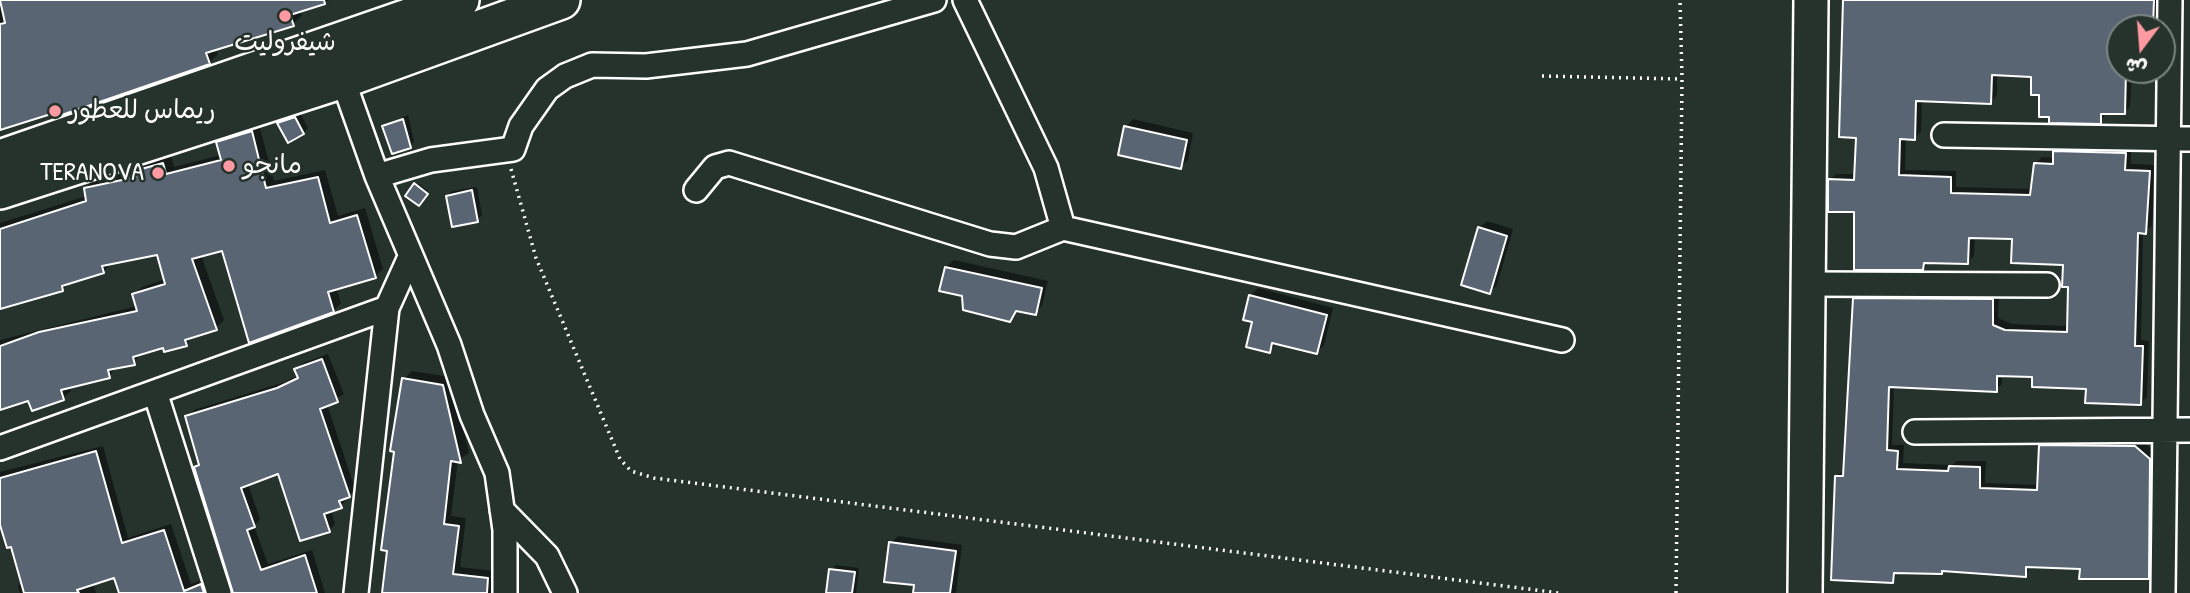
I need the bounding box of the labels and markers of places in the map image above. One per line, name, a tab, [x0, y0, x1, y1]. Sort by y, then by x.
marker: شيفروليت	[277, 8, 293, 24]
place label: شيفروليت	[234, 27, 336, 59]
place label: ريماس للعطور	[69, 95, 216, 127]
marker: ريماس للعطور	[47, 103, 63, 119]
place label: مانجو	[243, 150, 302, 182]
place label: TERANOVA	[40, 157, 144, 189]
marker: مانجو	[221, 158, 237, 174]
marker: TERANOVA	[150, 165, 166, 181]

